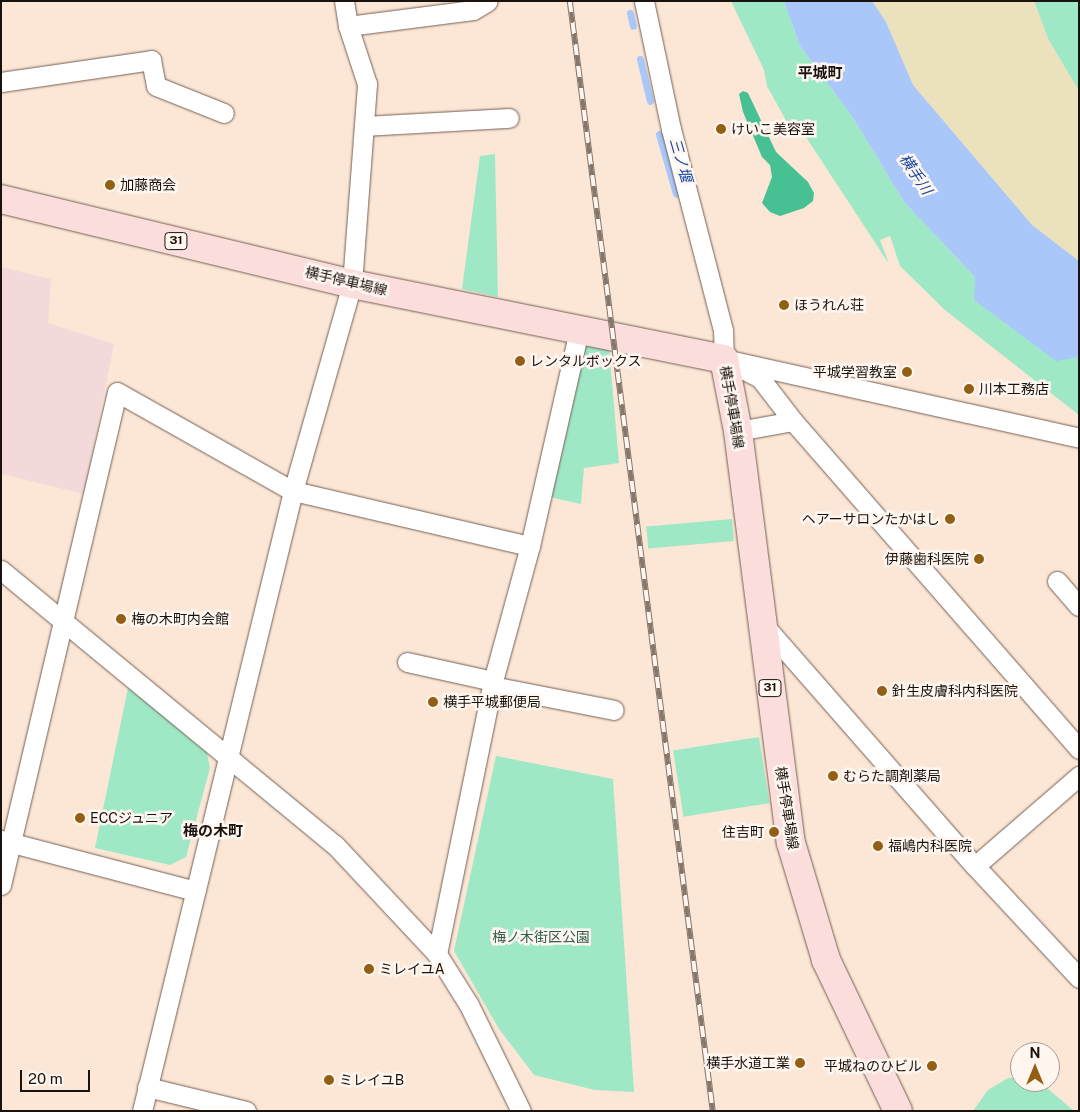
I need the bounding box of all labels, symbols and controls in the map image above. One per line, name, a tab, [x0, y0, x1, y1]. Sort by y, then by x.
district label: 平城町	[798, 64, 842, 82]
place label: けいこ美容室	[731, 121, 815, 137]
marker: けいこ美容室	[715, 123, 727, 135]
water label: 三ノ堰	[666, 136, 696, 184]
water label: 横手川	[896, 150, 936, 198]
place label: 加藤商会	[120, 177, 176, 193]
marker: 加藤商会	[104, 179, 116, 191]
road number: 31	[164, 232, 188, 250]
street label: 横手停車場線	[303, 263, 389, 299]
place label: ほうれん荘	[794, 297, 864, 313]
marker: ほうれん荘	[778, 299, 790, 311]
place label: レンタルボックス	[530, 353, 642, 369]
marker: レンタルボックス	[514, 355, 526, 367]
street label: 横手停車場線	[716, 364, 748, 450]
place label: 平城学習教室	[813, 364, 897, 380]
marker: 平城学習教室	[901, 366, 913, 378]
place label: 川本工務店	[979, 381, 1049, 397]
marker: 川本工務店	[963, 383, 975, 395]
place label: ヘアーサロンたかはし	[801, 511, 940, 527]
marker: ヘアーサロンたかはし	[944, 513, 956, 525]
place label: 伊藤歯科医院	[885, 551, 969, 567]
marker: 伊藤歯科医院	[973, 553, 985, 565]
place label: 梅の木町内会館	[131, 611, 229, 627]
marker: 梅の木町内会館	[115, 613, 127, 625]
road number: 31	[758, 678, 782, 698]
place label: 針生皮膚科内科医院	[892, 683, 1018, 699]
marker: 針生皮膚科内科医院	[876, 685, 888, 697]
place label: 横手平城郵便局	[443, 694, 541, 710]
marker: 横手平城郵便局	[427, 696, 439, 708]
street label: 横手停車場線	[772, 765, 802, 851]
place label: むらた調剤薬局	[843, 768, 941, 784]
marker: むらた調剤薬局	[827, 770, 839, 782]
place label: ECCジュニア	[90, 810, 174, 826]
marker: ECCジュニア	[74, 812, 86, 824]
district label: 梅の木町	[183, 822, 243, 840]
place label: 住吉町	[722, 824, 764, 840]
marker: 住吉町	[768, 826, 780, 838]
place label: 福嶋内科医院	[888, 838, 972, 854]
marker: 福嶋内科医院	[872, 840, 884, 852]
park label: 梅ノ木街区公園	[492, 929, 590, 945]
place label: ミレイユA	[379, 961, 445, 977]
marker: ミレイユA	[363, 963, 375, 975]
north arrow	[1010, 1042, 1060, 1092]
text: N	[1030, 1045, 1040, 1061]
place label: 横手水道工業	[706, 1055, 790, 1071]
marker: 横手水道工業	[794, 1057, 806, 1069]
place label: 平城ねのひビル	[824, 1058, 922, 1074]
scale bar	[22, 1060, 92, 1092]
marker: 平城ねのひビル	[926, 1060, 938, 1072]
text: 20 m	[28, 1070, 63, 1087]
place label: ミレイユB	[339, 1072, 404, 1088]
marker: ミレイユB	[323, 1074, 335, 1086]

